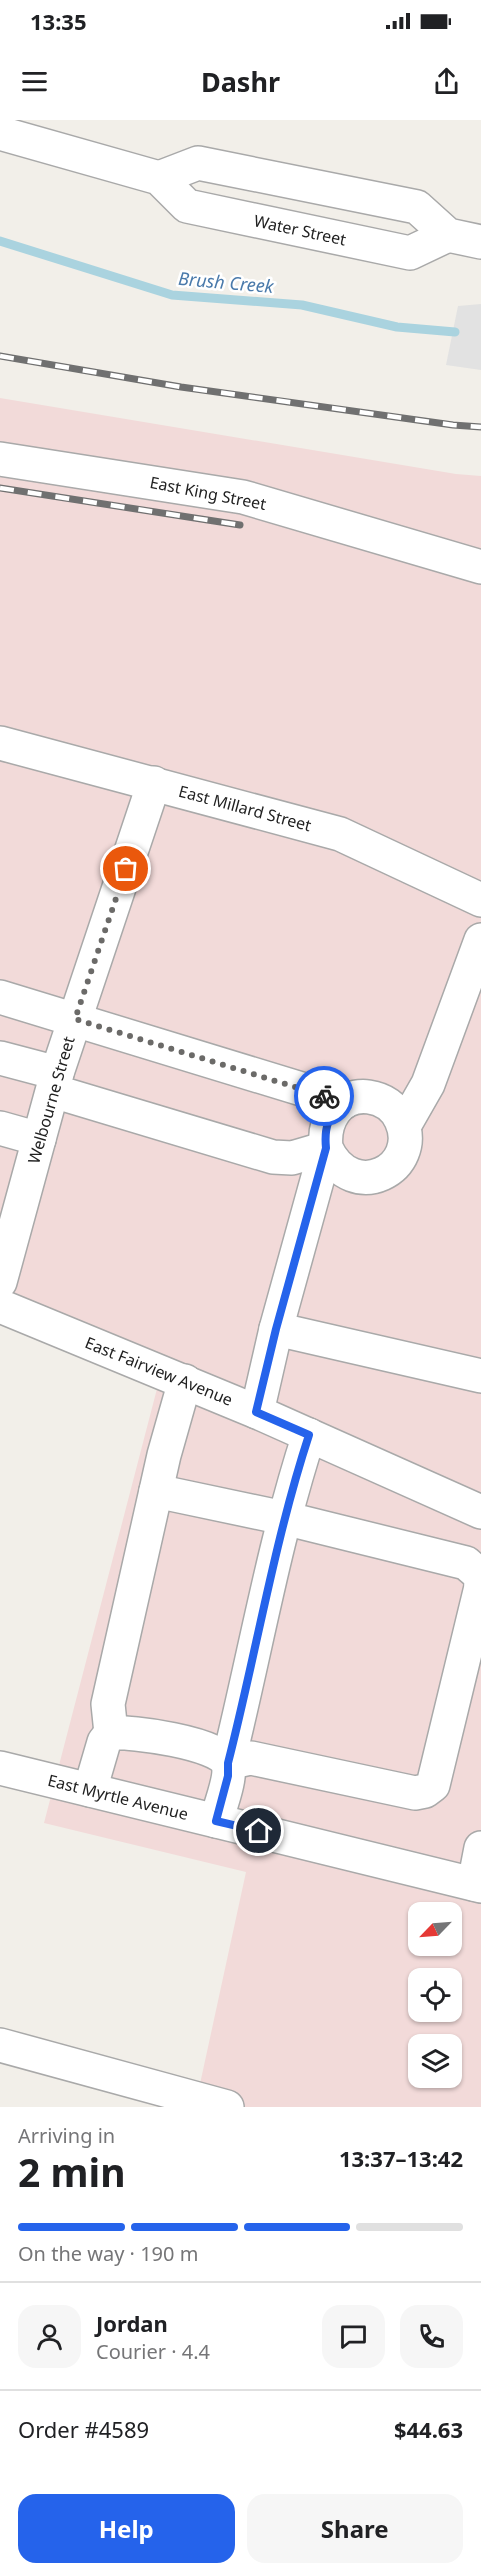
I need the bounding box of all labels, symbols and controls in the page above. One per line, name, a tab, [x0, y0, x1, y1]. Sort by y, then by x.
text: 13:35	[30, 6, 87, 36]
text: Dashr	[201, 63, 280, 100]
icon: menu	[18, 65, 51, 98]
icon: share	[430, 65, 463, 98]
street label: Water Street	[252, 209, 348, 251]
water label: Brush Creek	[177, 266, 276, 298]
street label: East King Street	[148, 471, 268, 515]
street label: East Millard Street	[176, 780, 314, 836]
pin	[100, 843, 151, 894]
icon: bag	[109, 852, 142, 885]
street label: Welbourne Street	[22, 1034, 80, 1166]
courier	[294, 1066, 354, 1126]
icon: bike	[308, 1080, 341, 1113]
street label: East Fairview Avenue	[82, 1331, 236, 1411]
street label: East Myrtle Avenue	[45, 1769, 191, 1825]
pin	[233, 1805, 284, 1856]
icon: home	[242, 1814, 275, 1847]
north arrow	[408, 1902, 462, 1956]
map controls	[408, 1902, 462, 2088]
button: locate	[408, 1968, 462, 2022]
button: layers	[408, 2034, 462, 2088]
text: Arriving in	[18, 2122, 115, 2149]
text: 13:37–13:42	[339, 2143, 463, 2173]
text: 2 min	[18, 2145, 125, 2198]
text: On the way · 190 m	[18, 2240, 198, 2267]
button: person	[18, 2305, 81, 2368]
button: chat	[322, 2305, 385, 2368]
button: phone	[400, 2305, 463, 2368]
text: Jordan	[96, 2308, 168, 2338]
text: Courier · 4.4	[96, 2338, 210, 2365]
text: Order #4589	[18, 2414, 149, 2444]
text: $44.63	[394, 2414, 463, 2444]
button: Help	[18, 2494, 235, 2563]
button: Share	[247, 2494, 463, 2563]

